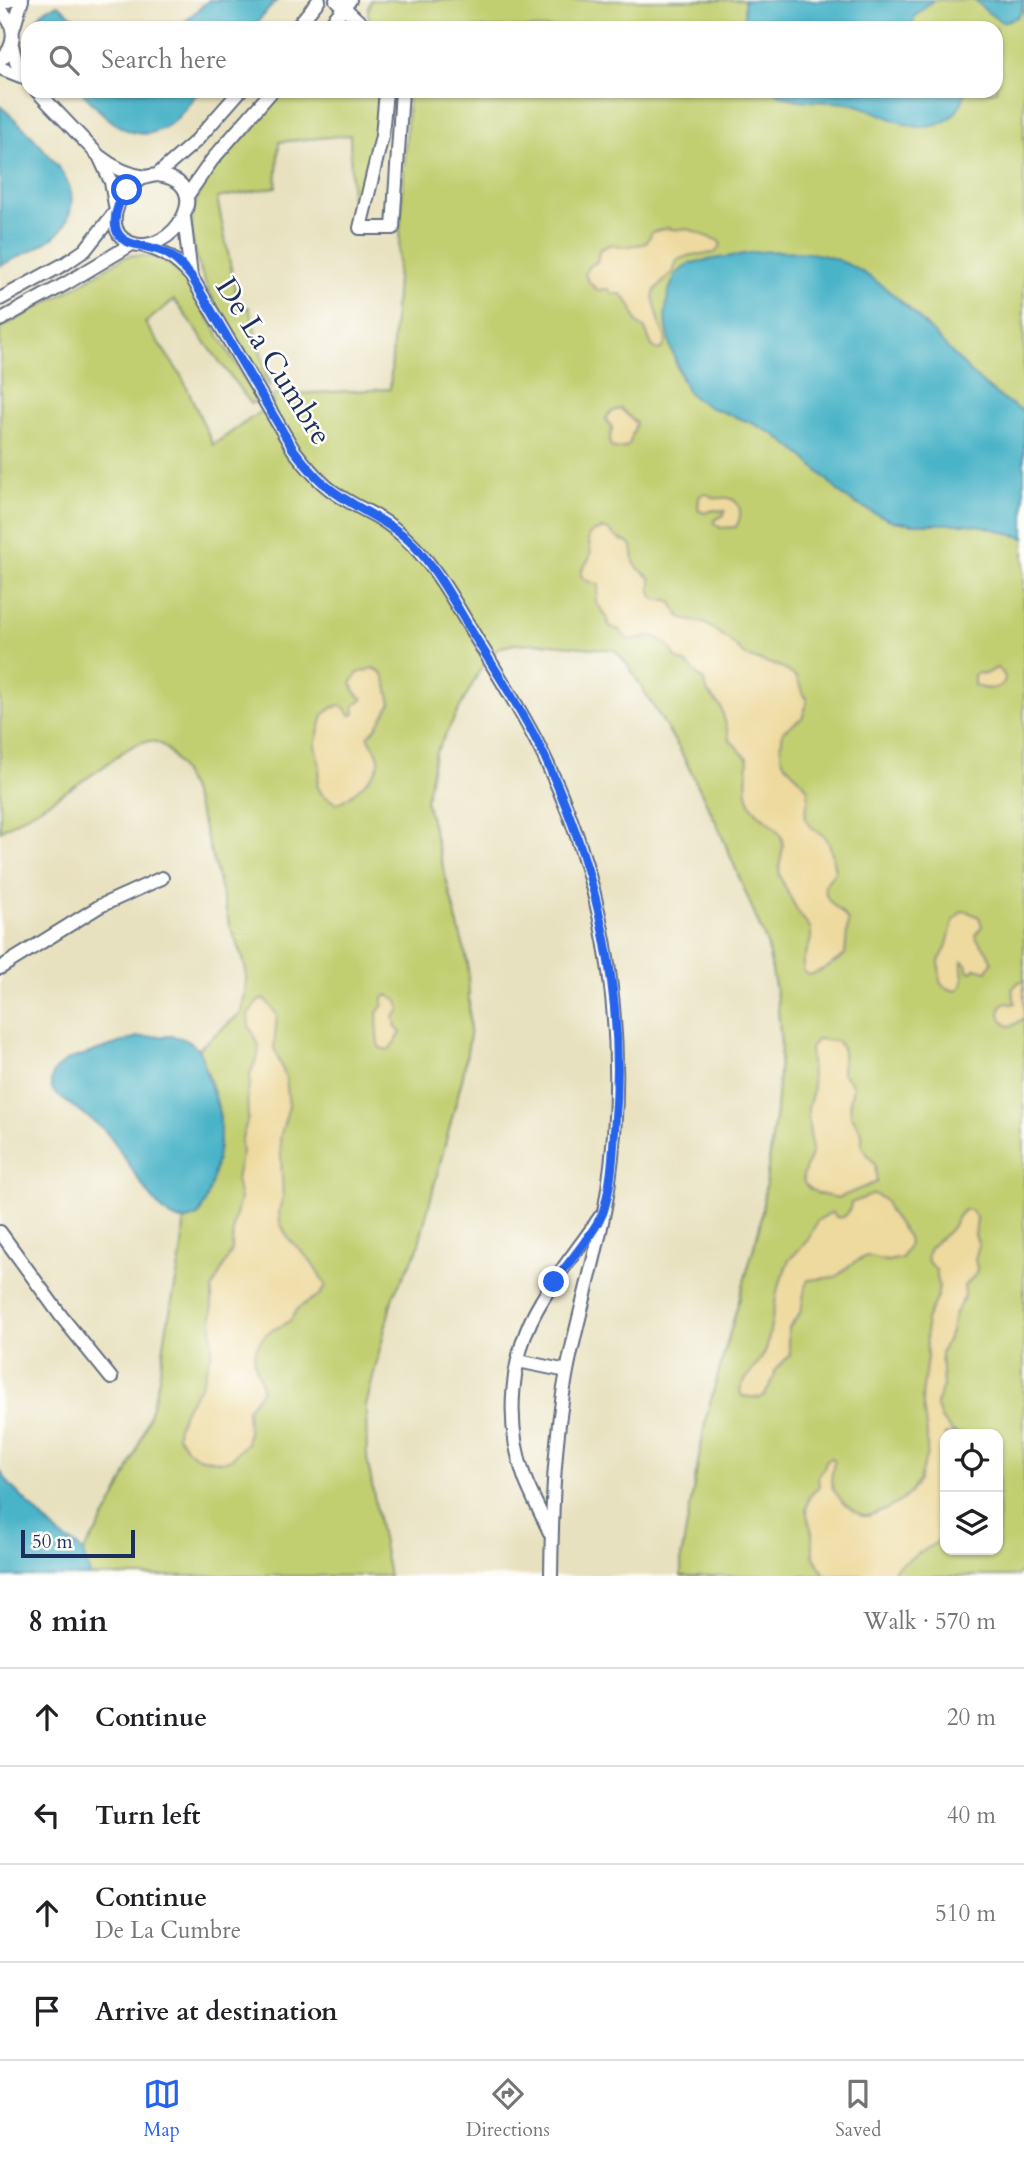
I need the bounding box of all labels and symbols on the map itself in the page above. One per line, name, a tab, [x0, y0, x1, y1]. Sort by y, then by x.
route start	[111, 174, 142, 205]
street label: De La Cumbre	[206, 270, 341, 453]
route end	[538, 1266, 569, 1297]
scale bar	[21, 1527, 135, 1559]

